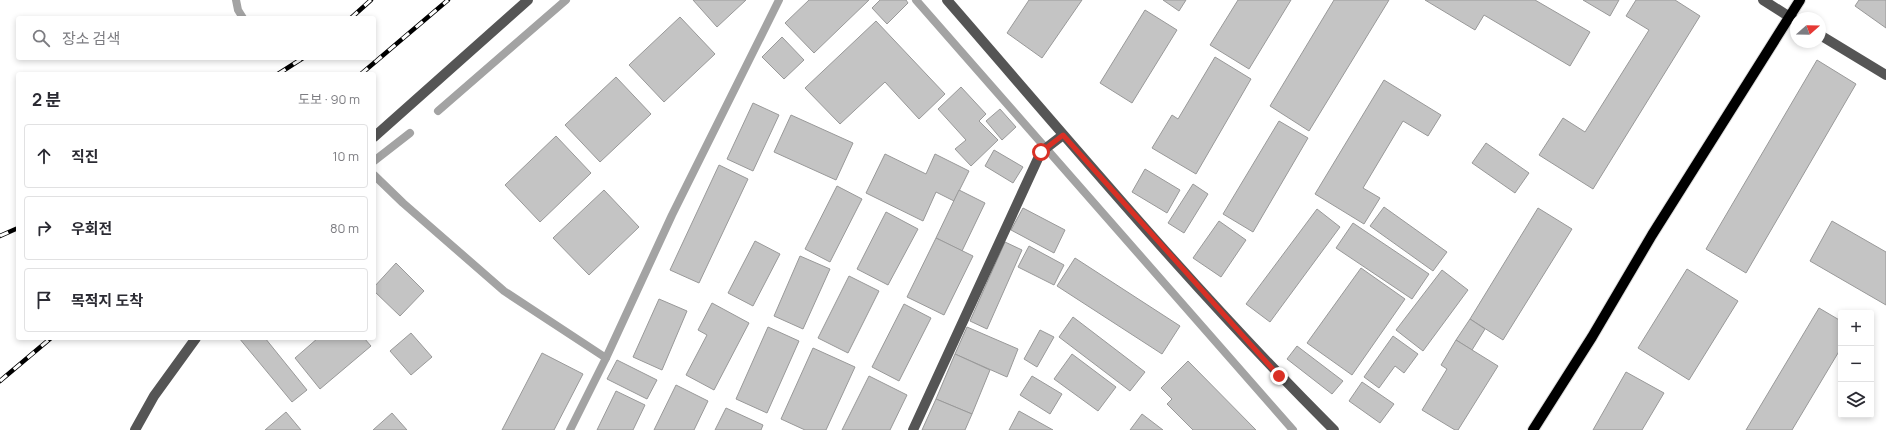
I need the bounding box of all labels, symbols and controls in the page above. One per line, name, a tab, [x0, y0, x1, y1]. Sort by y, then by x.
north arrow	[1790, 12, 1826, 48]
search box	[16, 16, 376, 60]
icon: search	[30, 27, 52, 49]
text: 장소 검색	[62, 28, 120, 49]
text: 2 분	[32, 88, 61, 111]
text: 도보 · 90 m	[298, 90, 360, 108]
route start	[1032, 143, 1050, 161]
icon: ahead	[33, 145, 55, 167]
text: 직진	[71, 146, 99, 167]
text: 10 m	[332, 147, 359, 165]
icon: right	[33, 217, 55, 239]
text: 우회전	[71, 218, 112, 239]
text: 80 m	[330, 219, 359, 237]
icon: arrive	[33, 289, 55, 311]
text: 목적지 도착	[71, 290, 143, 311]
map controls	[1838, 310, 1874, 418]
button: +	[1838, 310, 1874, 346]
button: −	[1838, 346, 1874, 382]
route end	[1270, 367, 1288, 385]
button: layers	[1838, 382, 1874, 418]

